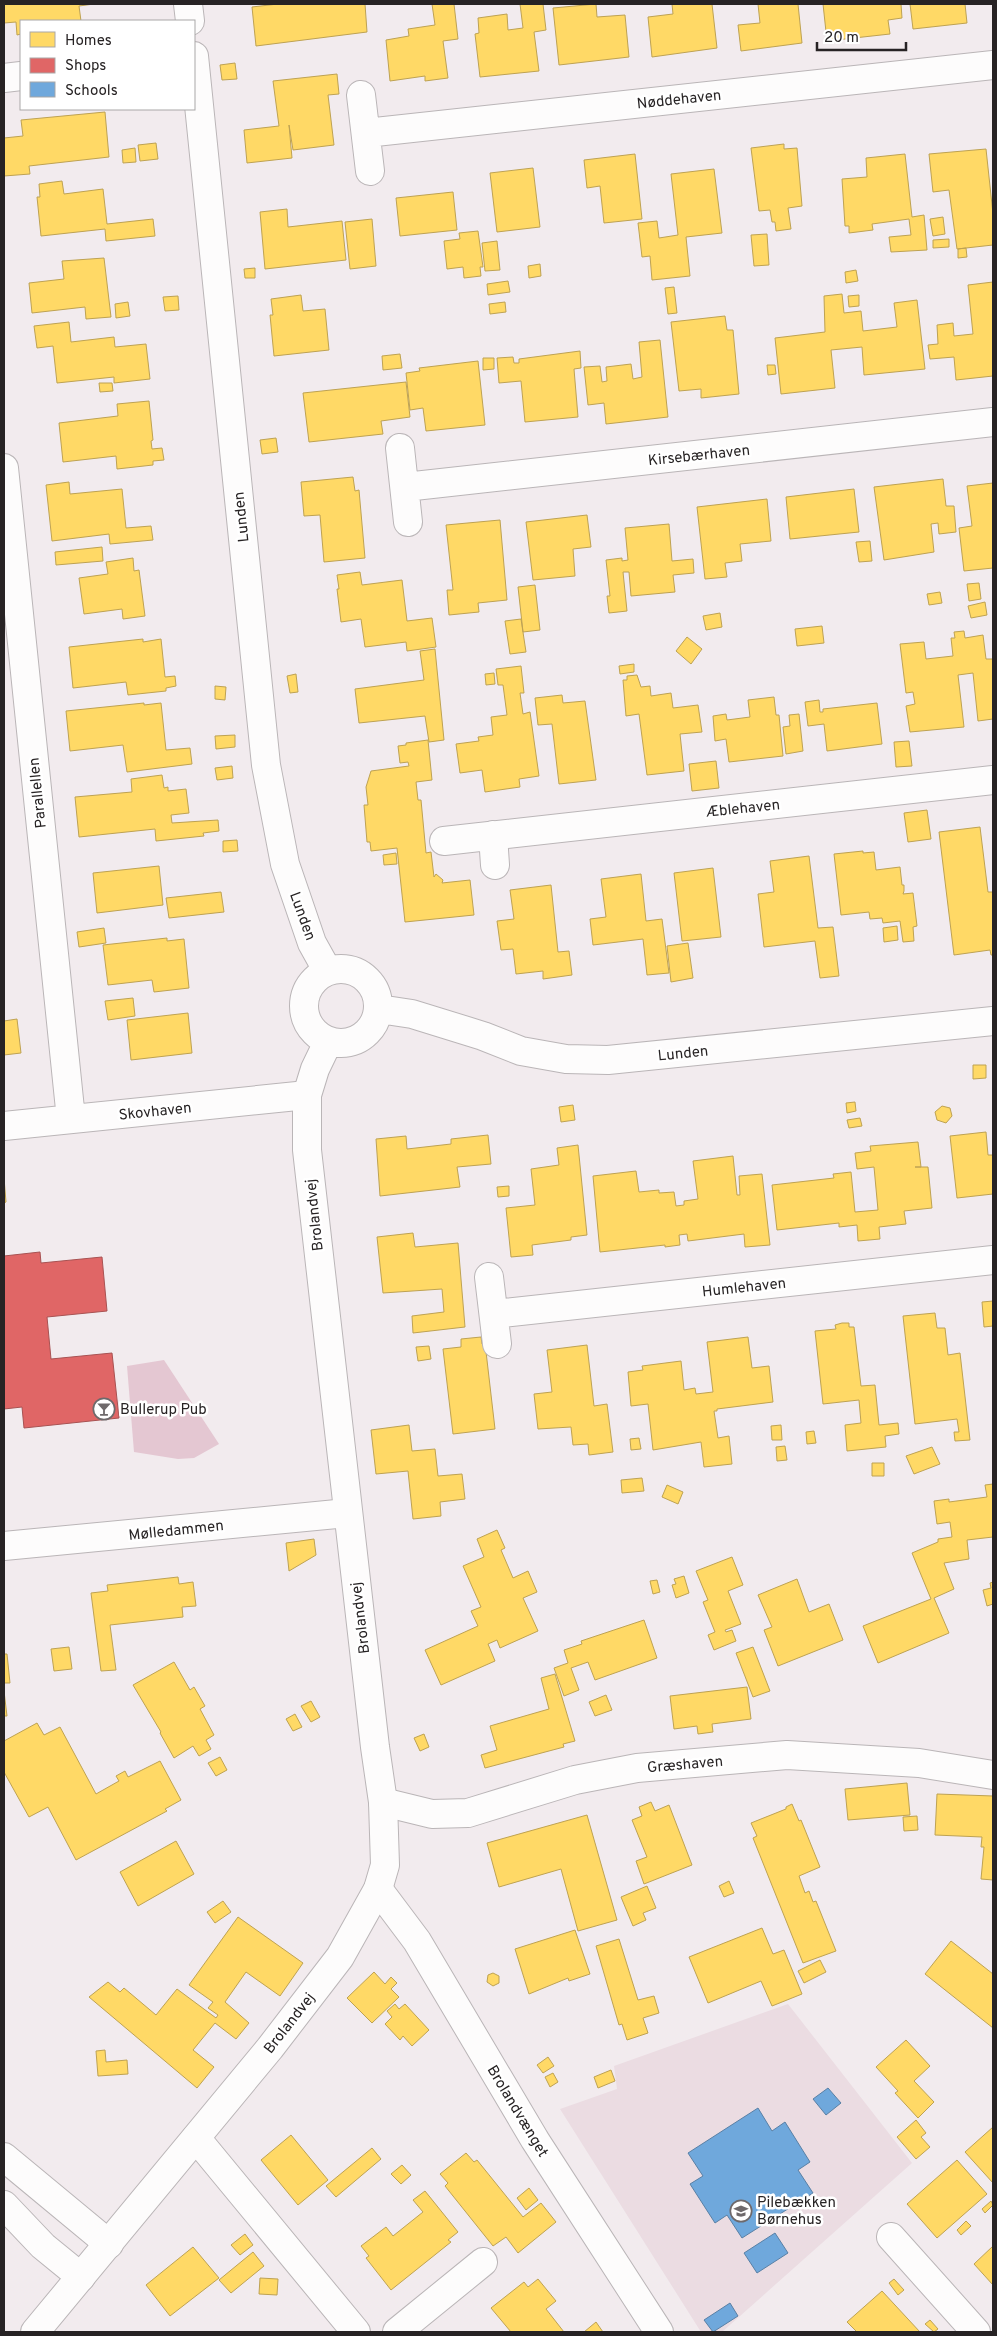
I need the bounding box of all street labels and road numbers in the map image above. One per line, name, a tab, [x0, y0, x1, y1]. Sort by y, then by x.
street label: Nøddehaven	[636, 87, 722, 114]
street label: Kirsebærhaven	[647, 442, 751, 471]
street label: Lunden	[230, 491, 255, 543]
street label: Parallellen	[25, 756, 52, 829]
street label: Æblehaven	[704, 796, 781, 823]
street label: Lunden	[284, 889, 319, 944]
street label: Lunden	[657, 1042, 709, 1067]
street label: Skovhaven	[118, 1099, 193, 1126]
street label: Brolandvej	[302, 1178, 329, 1252]
street label: Humlehaven	[701, 1275, 787, 1302]
street label: Mølledammen	[128, 1517, 225, 1546]
street label: Brolandvej	[348, 1581, 375, 1655]
street label: Græshaven	[646, 1753, 724, 1778]
street label: Brolandvej	[260, 1990, 320, 2058]
street label: Brolandvænget	[482, 2062, 552, 2161]

